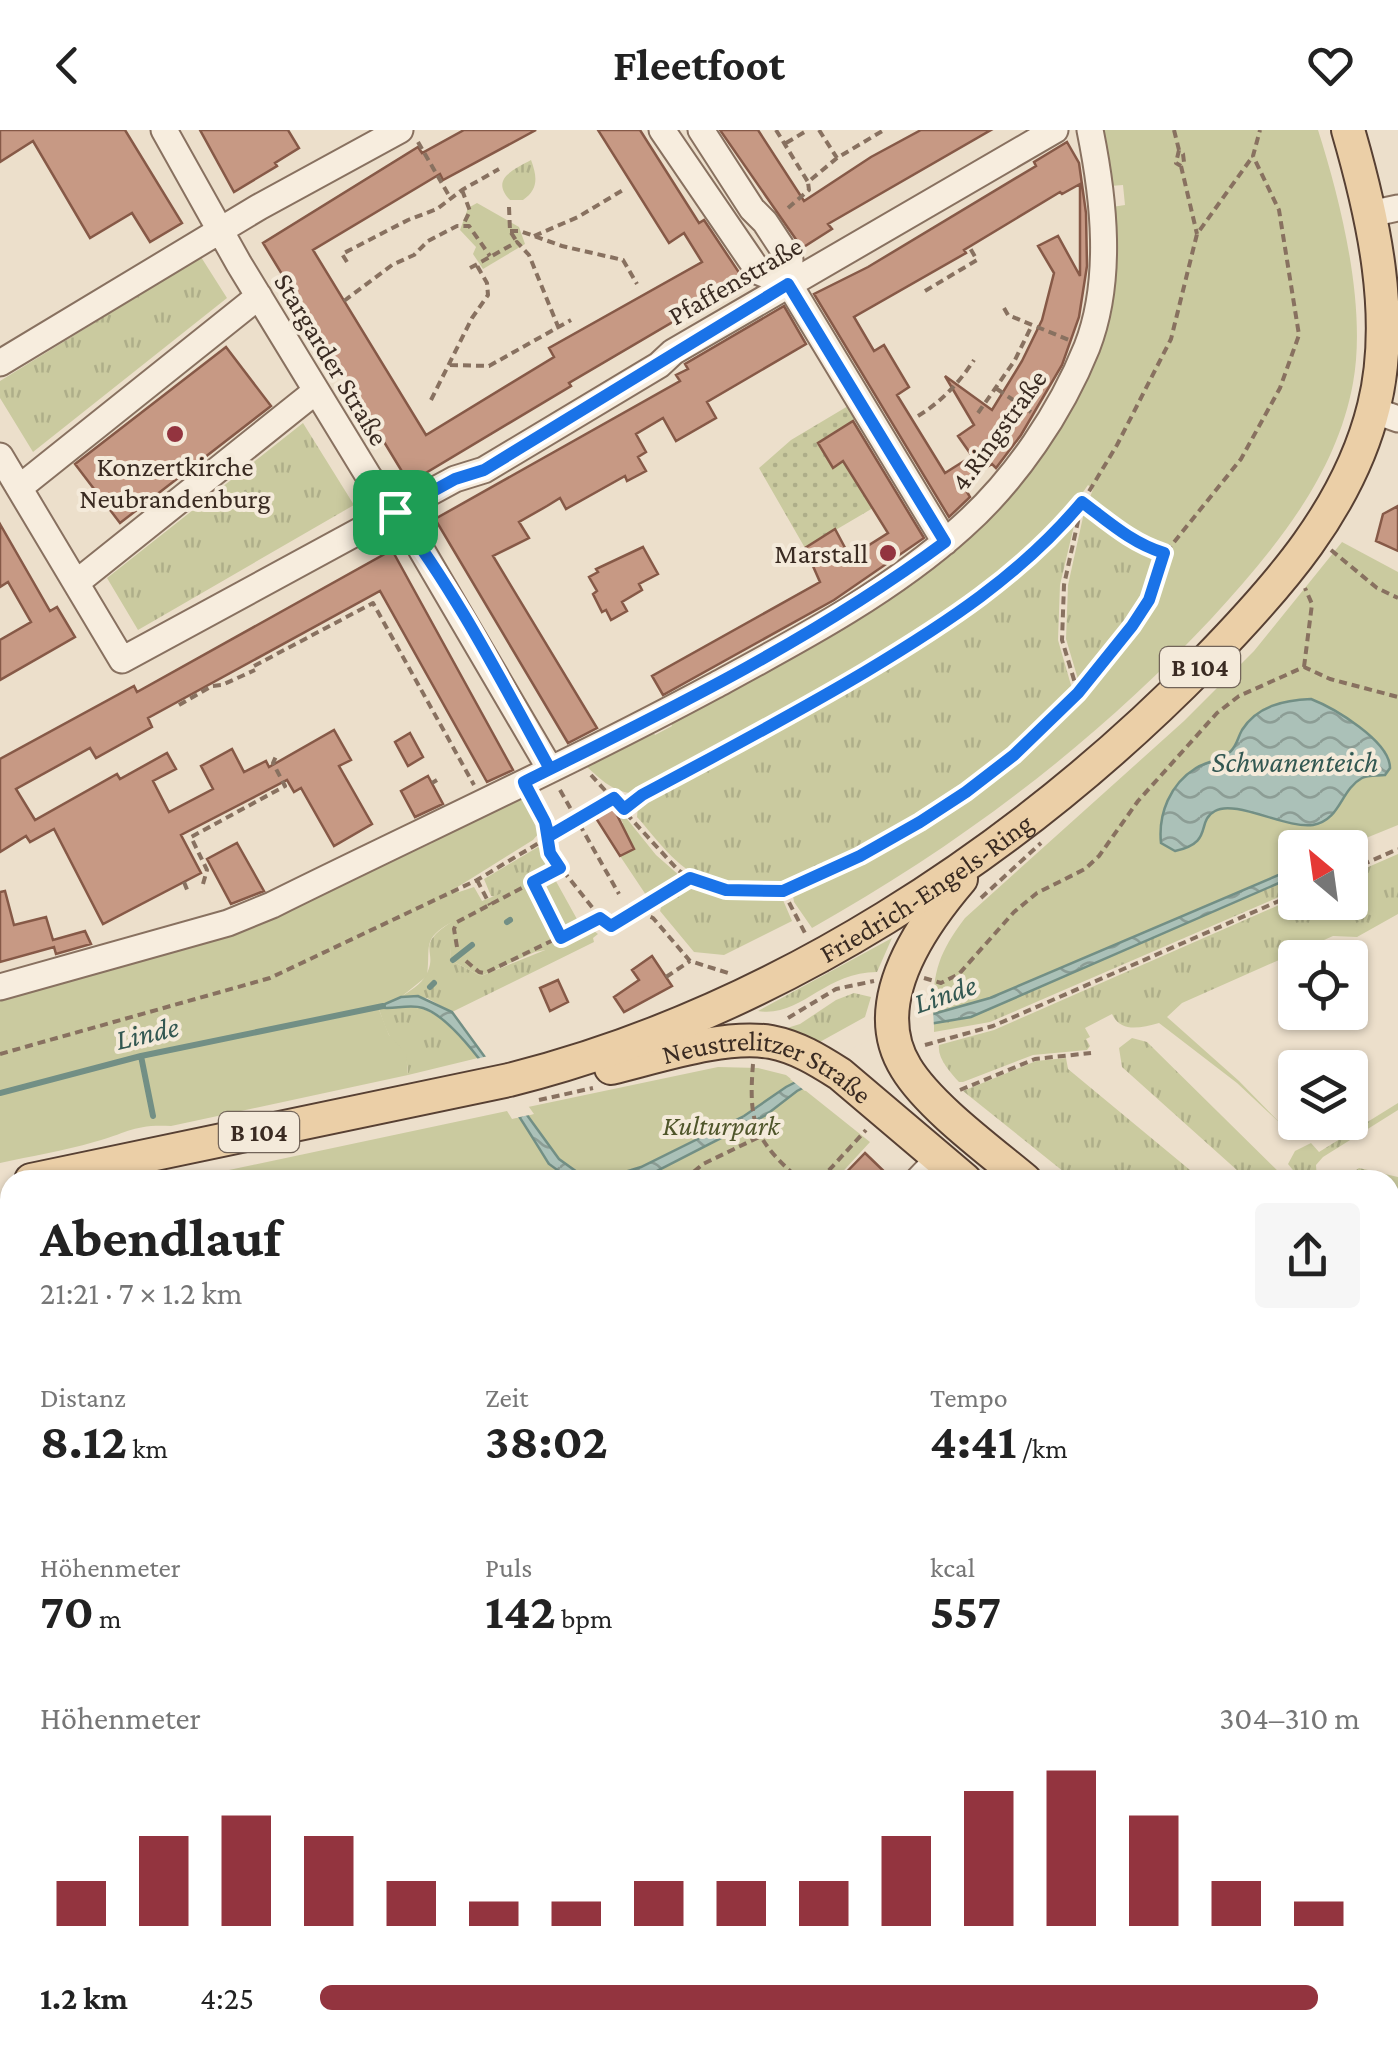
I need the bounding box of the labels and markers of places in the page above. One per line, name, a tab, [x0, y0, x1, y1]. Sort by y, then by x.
marker: Konzertkirche Neubrandenburg	[164, 423, 186, 445]
place label: Konzertkirche Neubrandenburg	[79, 451, 271, 514]
pin	[353, 470, 438, 555]
place label: Marstall	[774, 538, 868, 569]
marker: Marstall	[877, 542, 899, 564]

